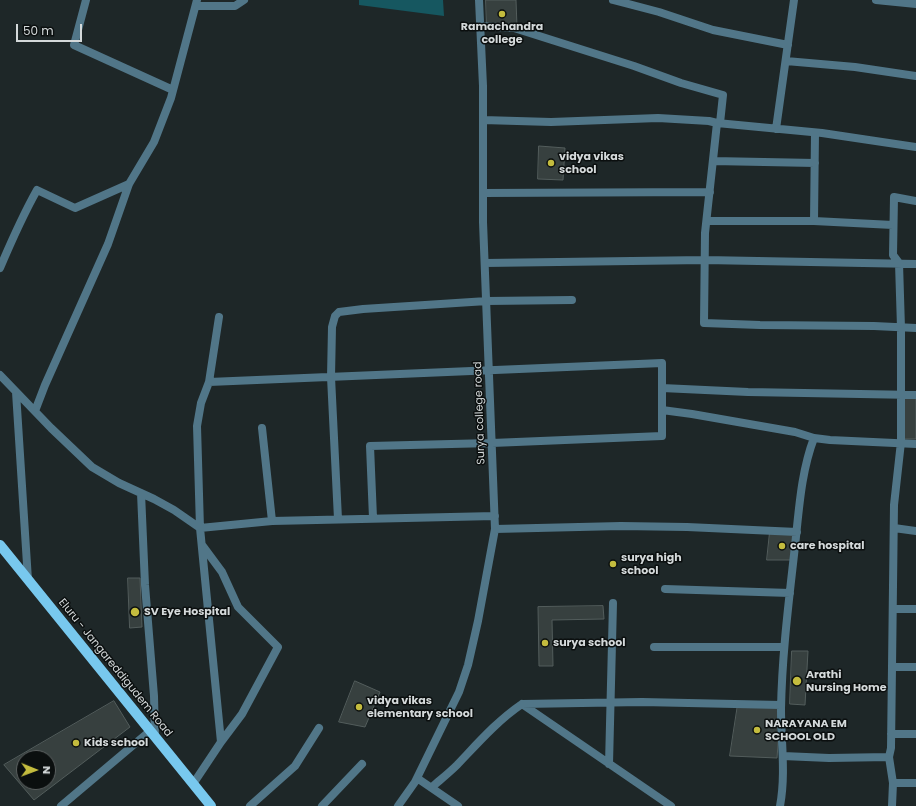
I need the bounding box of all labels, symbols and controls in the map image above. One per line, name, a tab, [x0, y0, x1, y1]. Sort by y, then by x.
marker: Ramachandra college	[497, 9, 507, 19]
scale bar	[18, 16, 84, 42]
place label: Ramachandra college	[461, 20, 543, 46]
text: 50 m	[23, 22, 54, 39]
place label: vidya vikas school	[559, 150, 624, 176]
marker: vidya vikas school	[546, 158, 556, 168]
street label: Surya college road	[472, 361, 488, 465]
place label: care hospital	[790, 539, 864, 553]
marker: care hospital	[777, 541, 787, 551]
place label: surya high school	[621, 551, 682, 577]
marker: surya high school	[608, 559, 618, 569]
street label: Eluru - Jangareddigudem Road	[55, 596, 175, 740]
place label: SV Eye Hospital	[144, 605, 230, 619]
marker: SV Eye Hospital	[129, 606, 141, 618]
place label: surya school	[553, 636, 625, 650]
marker: surya school	[540, 638, 550, 648]
place label: Arathi Nursing Home	[806, 668, 886, 694]
marker: Arathi Nursing Home	[791, 675, 803, 687]
place label: vidya vikas elementary school	[367, 694, 473, 720]
marker: vidya vikas elementary school	[354, 702, 364, 712]
place label: NARAYANA EM SCHOOL OLD	[765, 717, 847, 743]
marker: NARAYANA EM SCHOOL OLD	[752, 725, 762, 735]
place label: Kids school	[84, 736, 148, 750]
marker: Kids school	[71, 738, 81, 748]
north arrow	[16, 750, 56, 790]
text: N	[39, 766, 55, 774]

